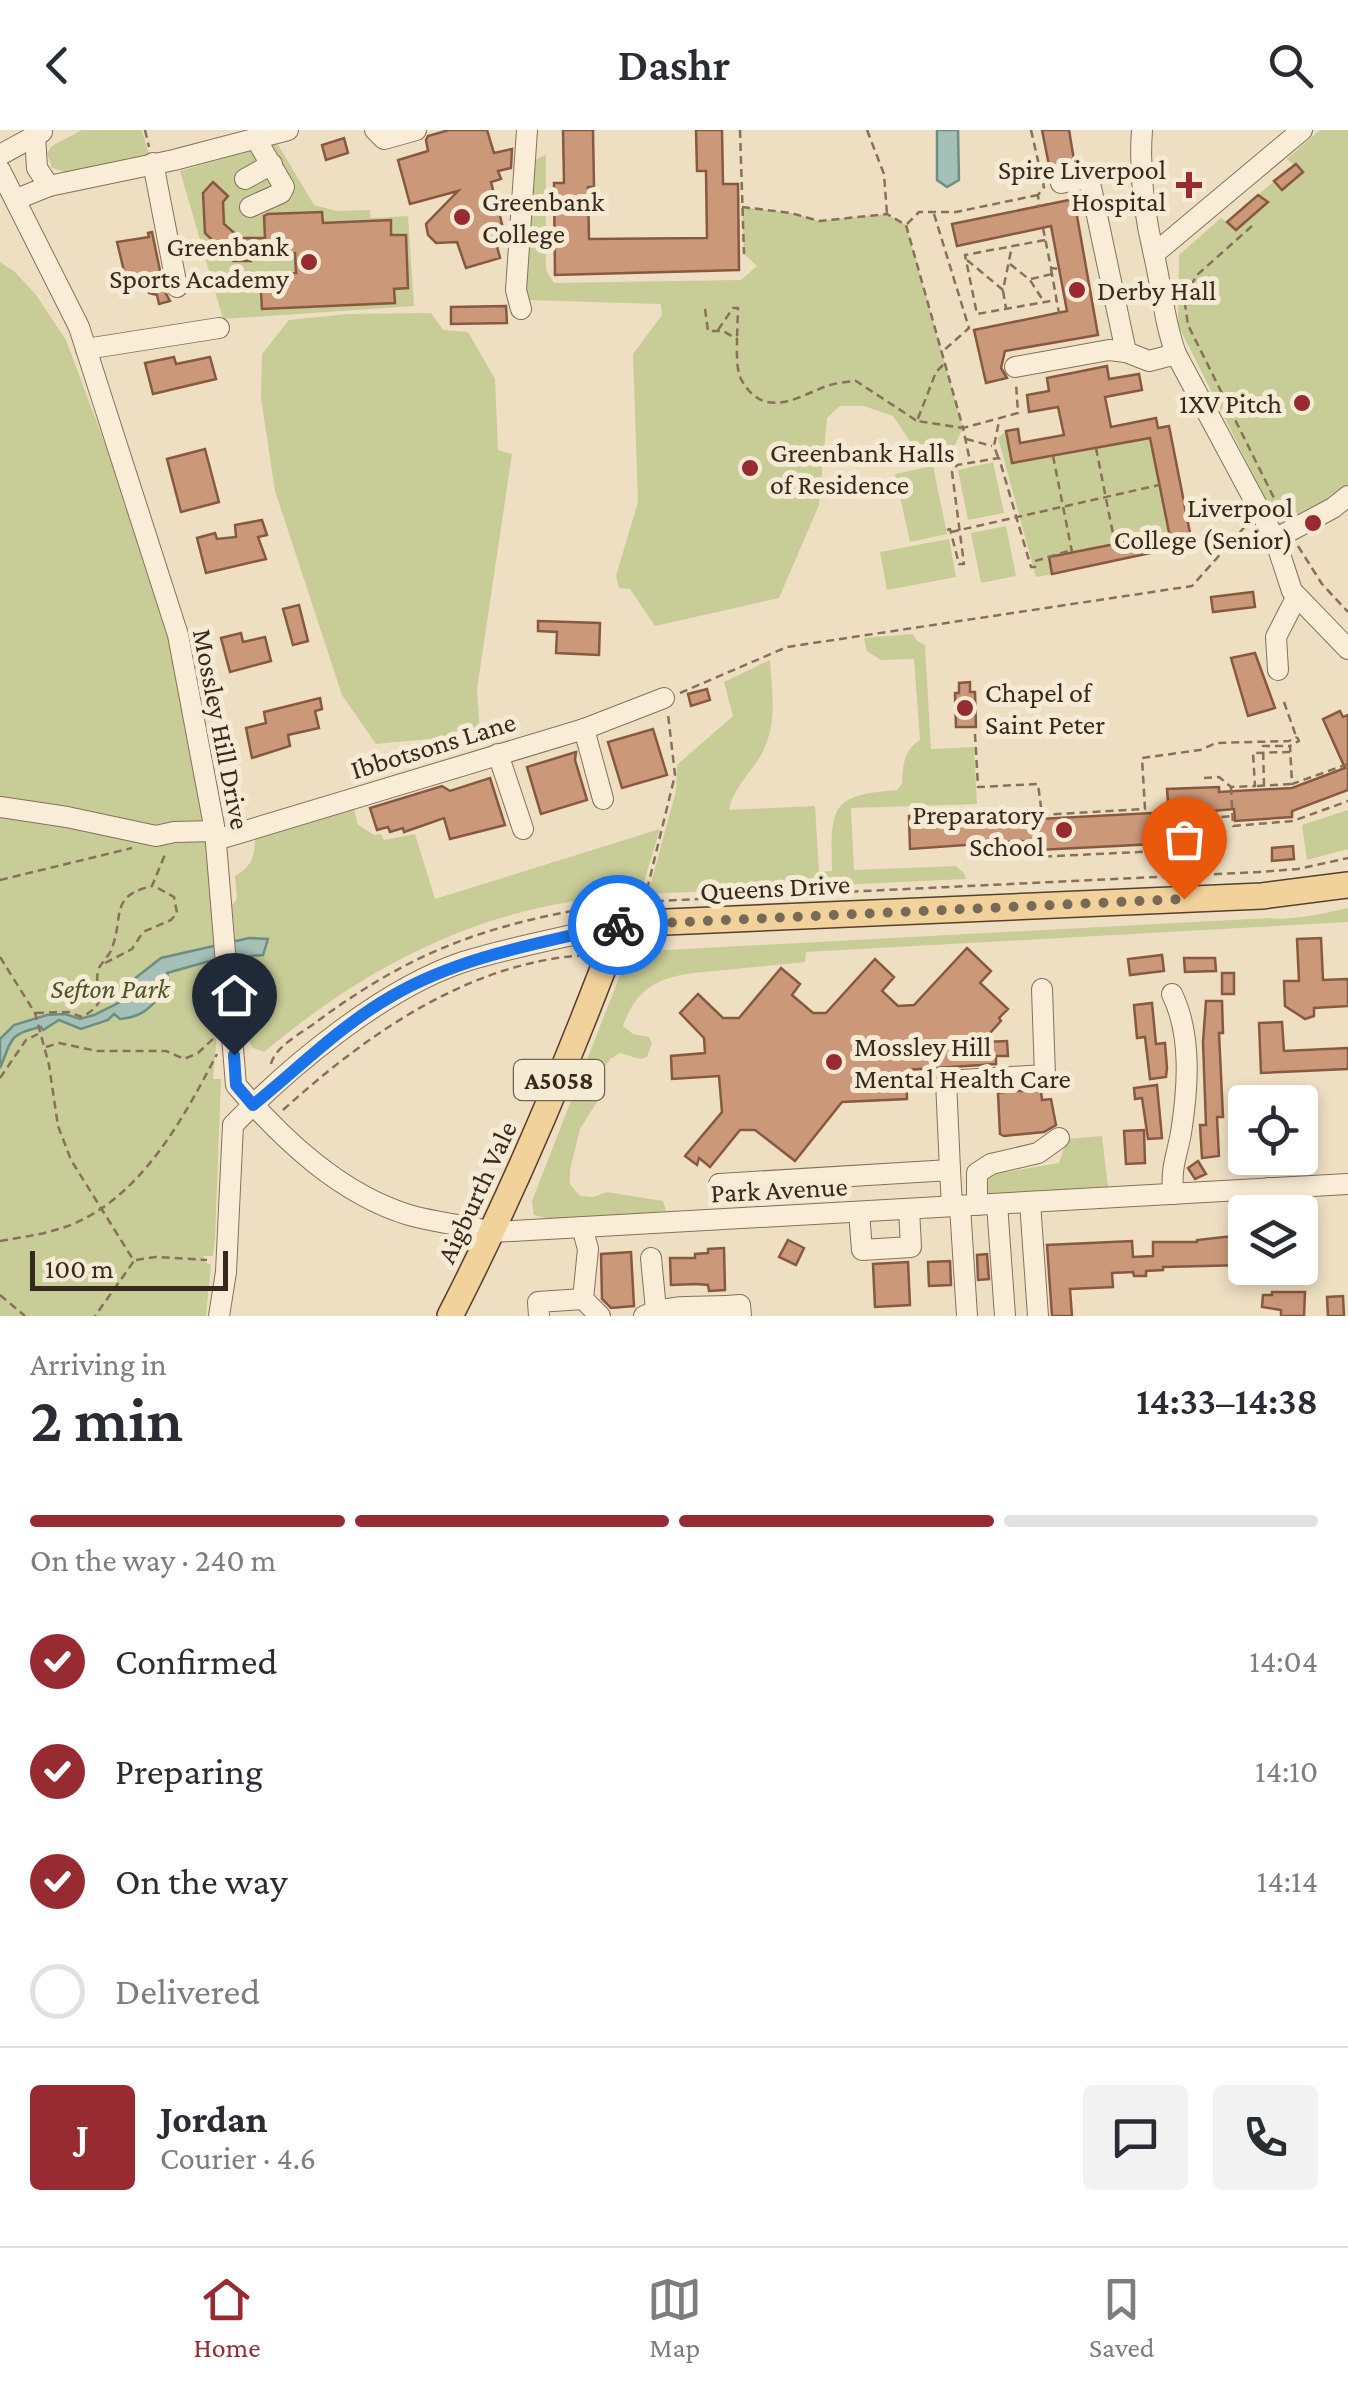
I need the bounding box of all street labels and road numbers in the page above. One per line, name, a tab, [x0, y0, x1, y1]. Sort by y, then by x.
street label: Mossley Hill Drive	[187, 626, 256, 832]
street label: Ibbotsons Lane	[347, 706, 519, 785]
street label: Queens Drive	[699, 868, 851, 907]
road number: A5058	[514, 1060, 604, 1100]
street label: Aigburth Vale	[430, 1116, 523, 1268]
street label: Park Avenue	[710, 1170, 848, 1209]

